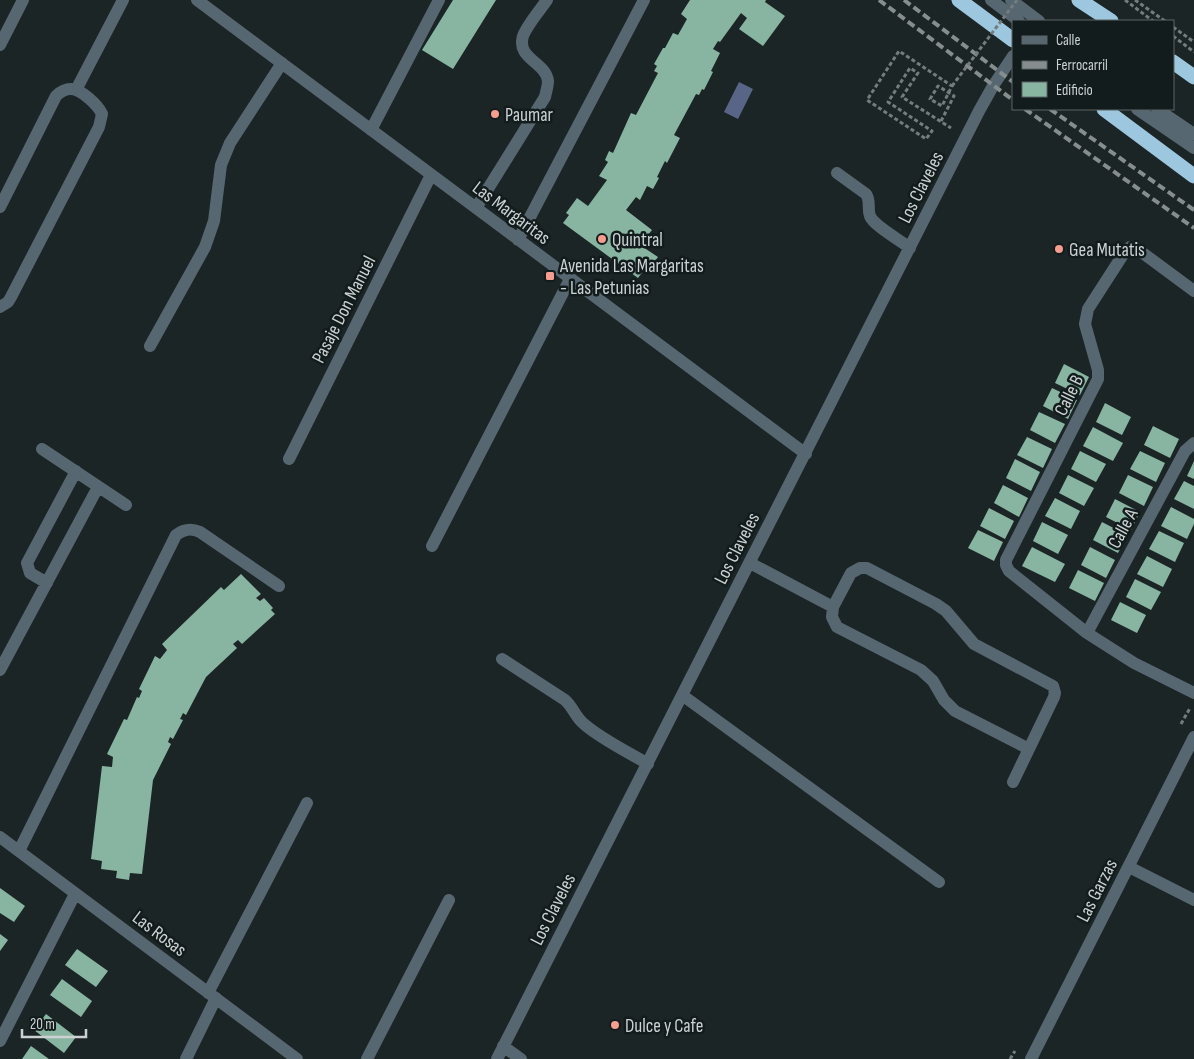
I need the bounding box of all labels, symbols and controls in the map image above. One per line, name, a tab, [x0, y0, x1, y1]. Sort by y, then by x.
legend	[1012, 20, 1174, 110]
text: Calle	[1056, 31, 1080, 50]
text: Ferrocarril	[1056, 56, 1108, 75]
text: Edificio	[1056, 81, 1093, 100]
place label: Paumar	[505, 104, 554, 127]
marker: Paumar	[489, 108, 501, 120]
street label: Los Claveles	[894, 148, 949, 227]
street label: Las Margaritas	[468, 177, 555, 250]
place label: Quintral	[612, 229, 663, 252]
marker: Quintral	[596, 233, 608, 245]
place label: Gea Mutatis	[1069, 239, 1145, 262]
marker: Gea Mutatis	[1053, 243, 1065, 255]
street label: Pasaje Don Manuel	[307, 252, 381, 367]
place label: Avenida Las Margaritas - Las Petunias	[559, 255, 704, 300]
marker: Avenida Las Margaritas - Las Petunias	[544, 270, 556, 282]
street label: Calle B	[1050, 372, 1089, 420]
street label: Calle A	[1103, 504, 1144, 553]
street label: Los Claveles	[710, 509, 765, 588]
street label: Las Garzas	[1072, 855, 1123, 926]
street label: Los Claveles	[526, 870, 581, 949]
street label: Las Rosas	[128, 907, 191, 962]
scale bar	[22, 1006, 86, 1038]
text: 20 m	[30, 1015, 55, 1034]
place label: Dulce y Cafe	[625, 1015, 703, 1038]
marker: Dulce y Cafe	[609, 1019, 621, 1031]

